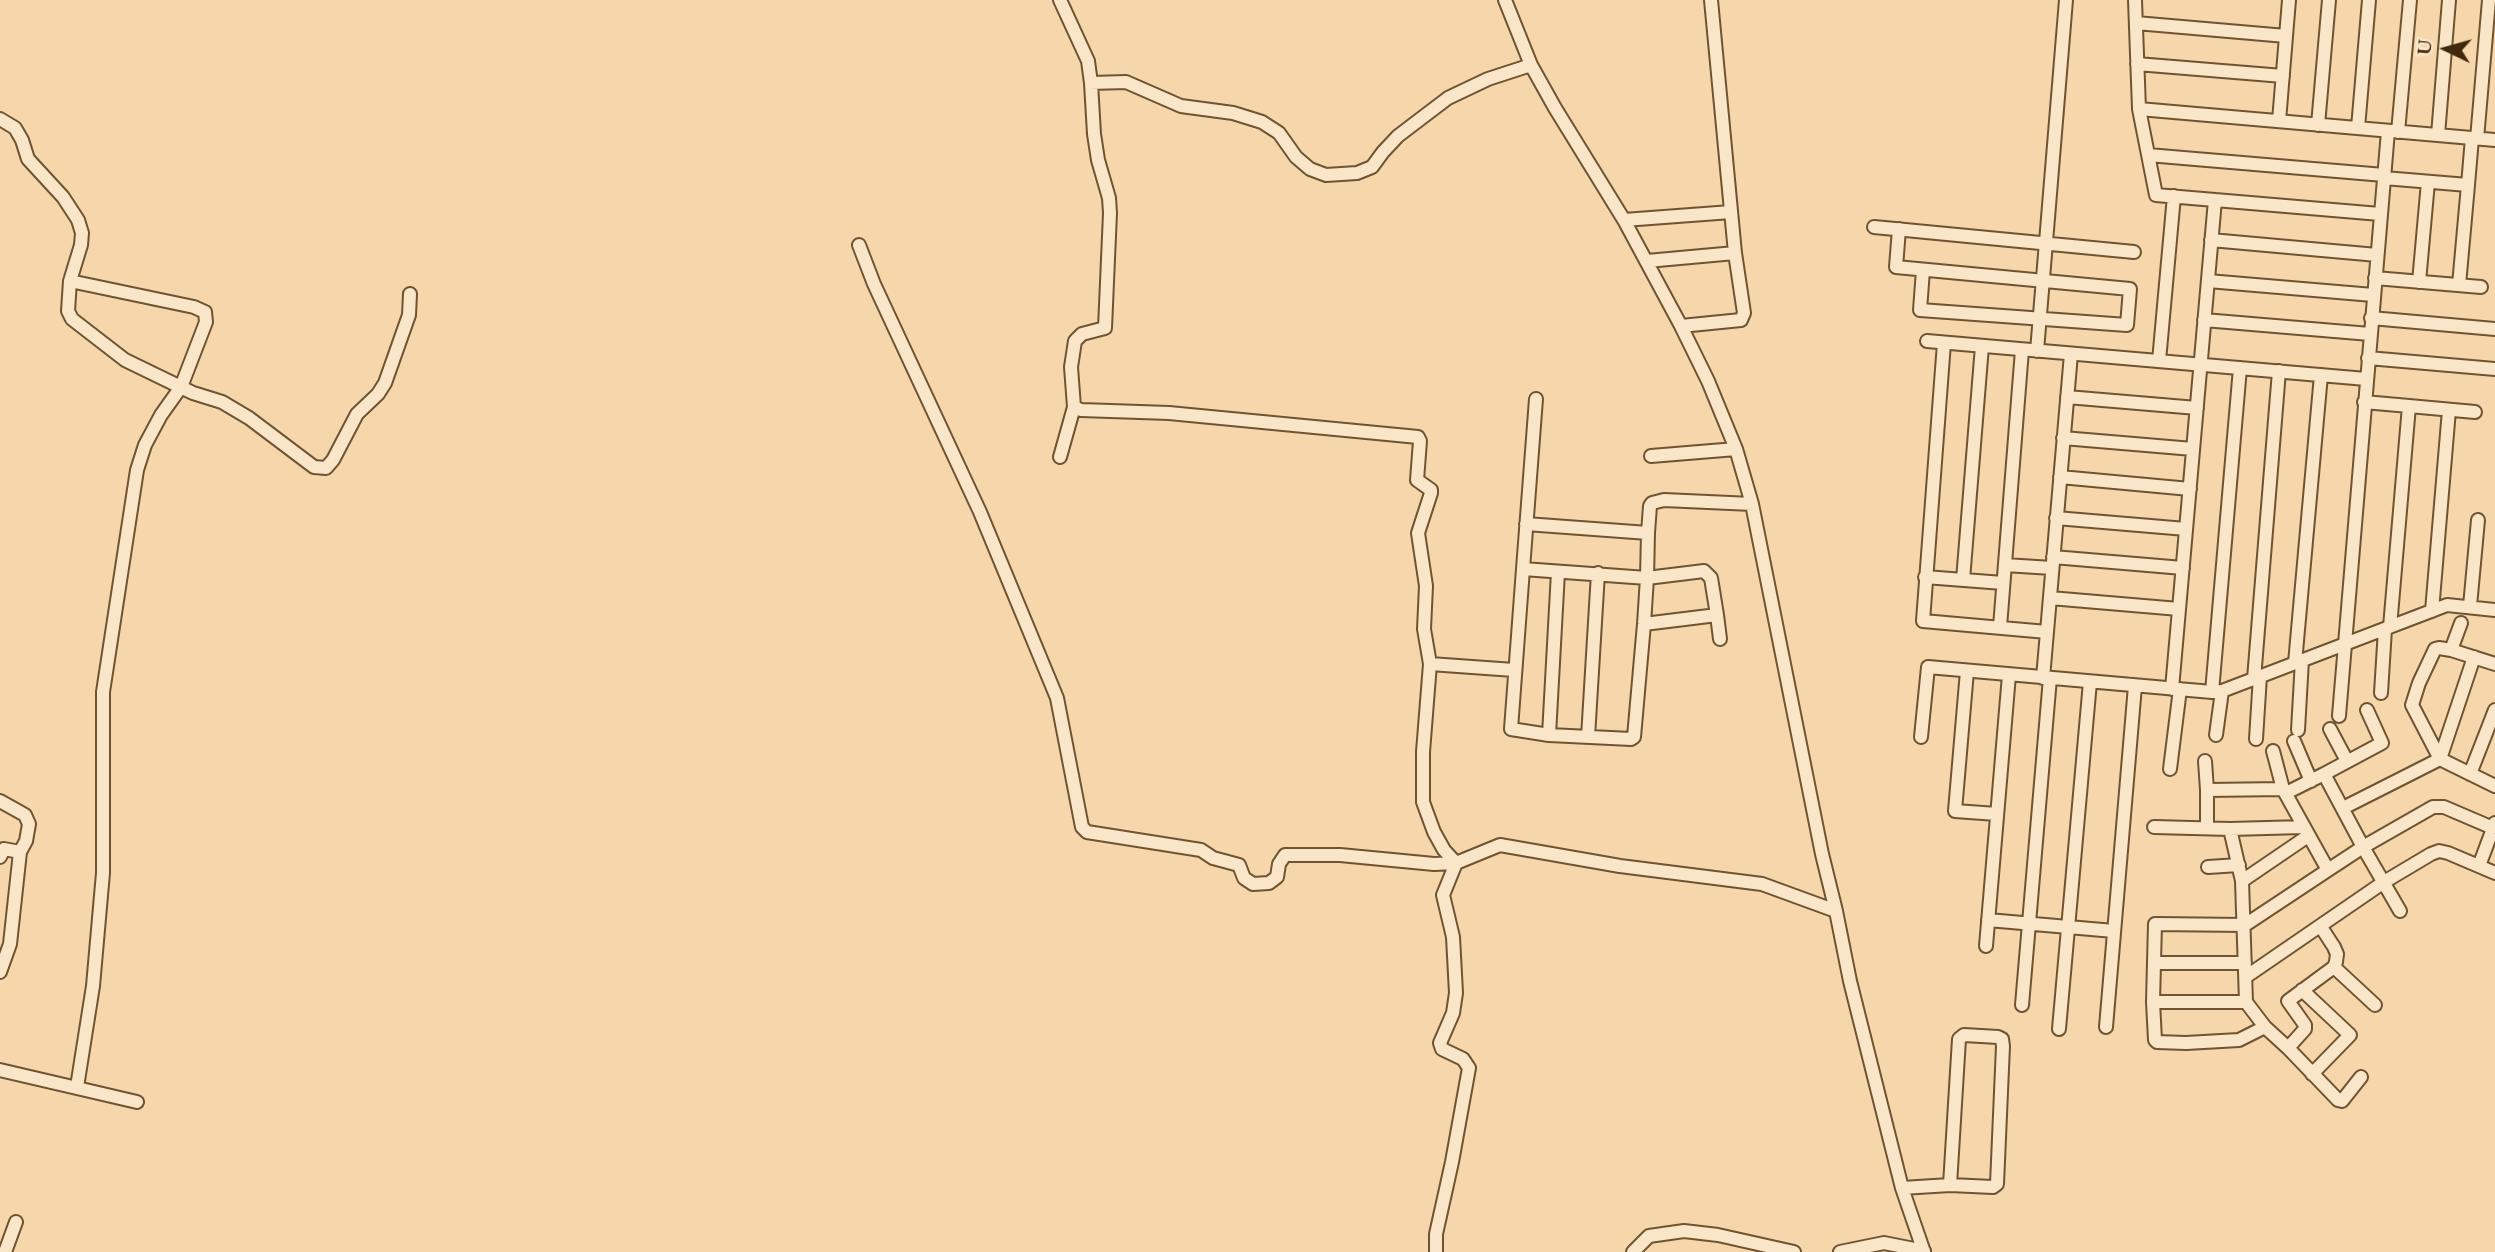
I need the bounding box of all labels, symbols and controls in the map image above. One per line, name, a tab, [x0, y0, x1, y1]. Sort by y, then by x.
north arrow	[2411, 14, 2481, 84]
text: U	[2411, 38, 2439, 56]

